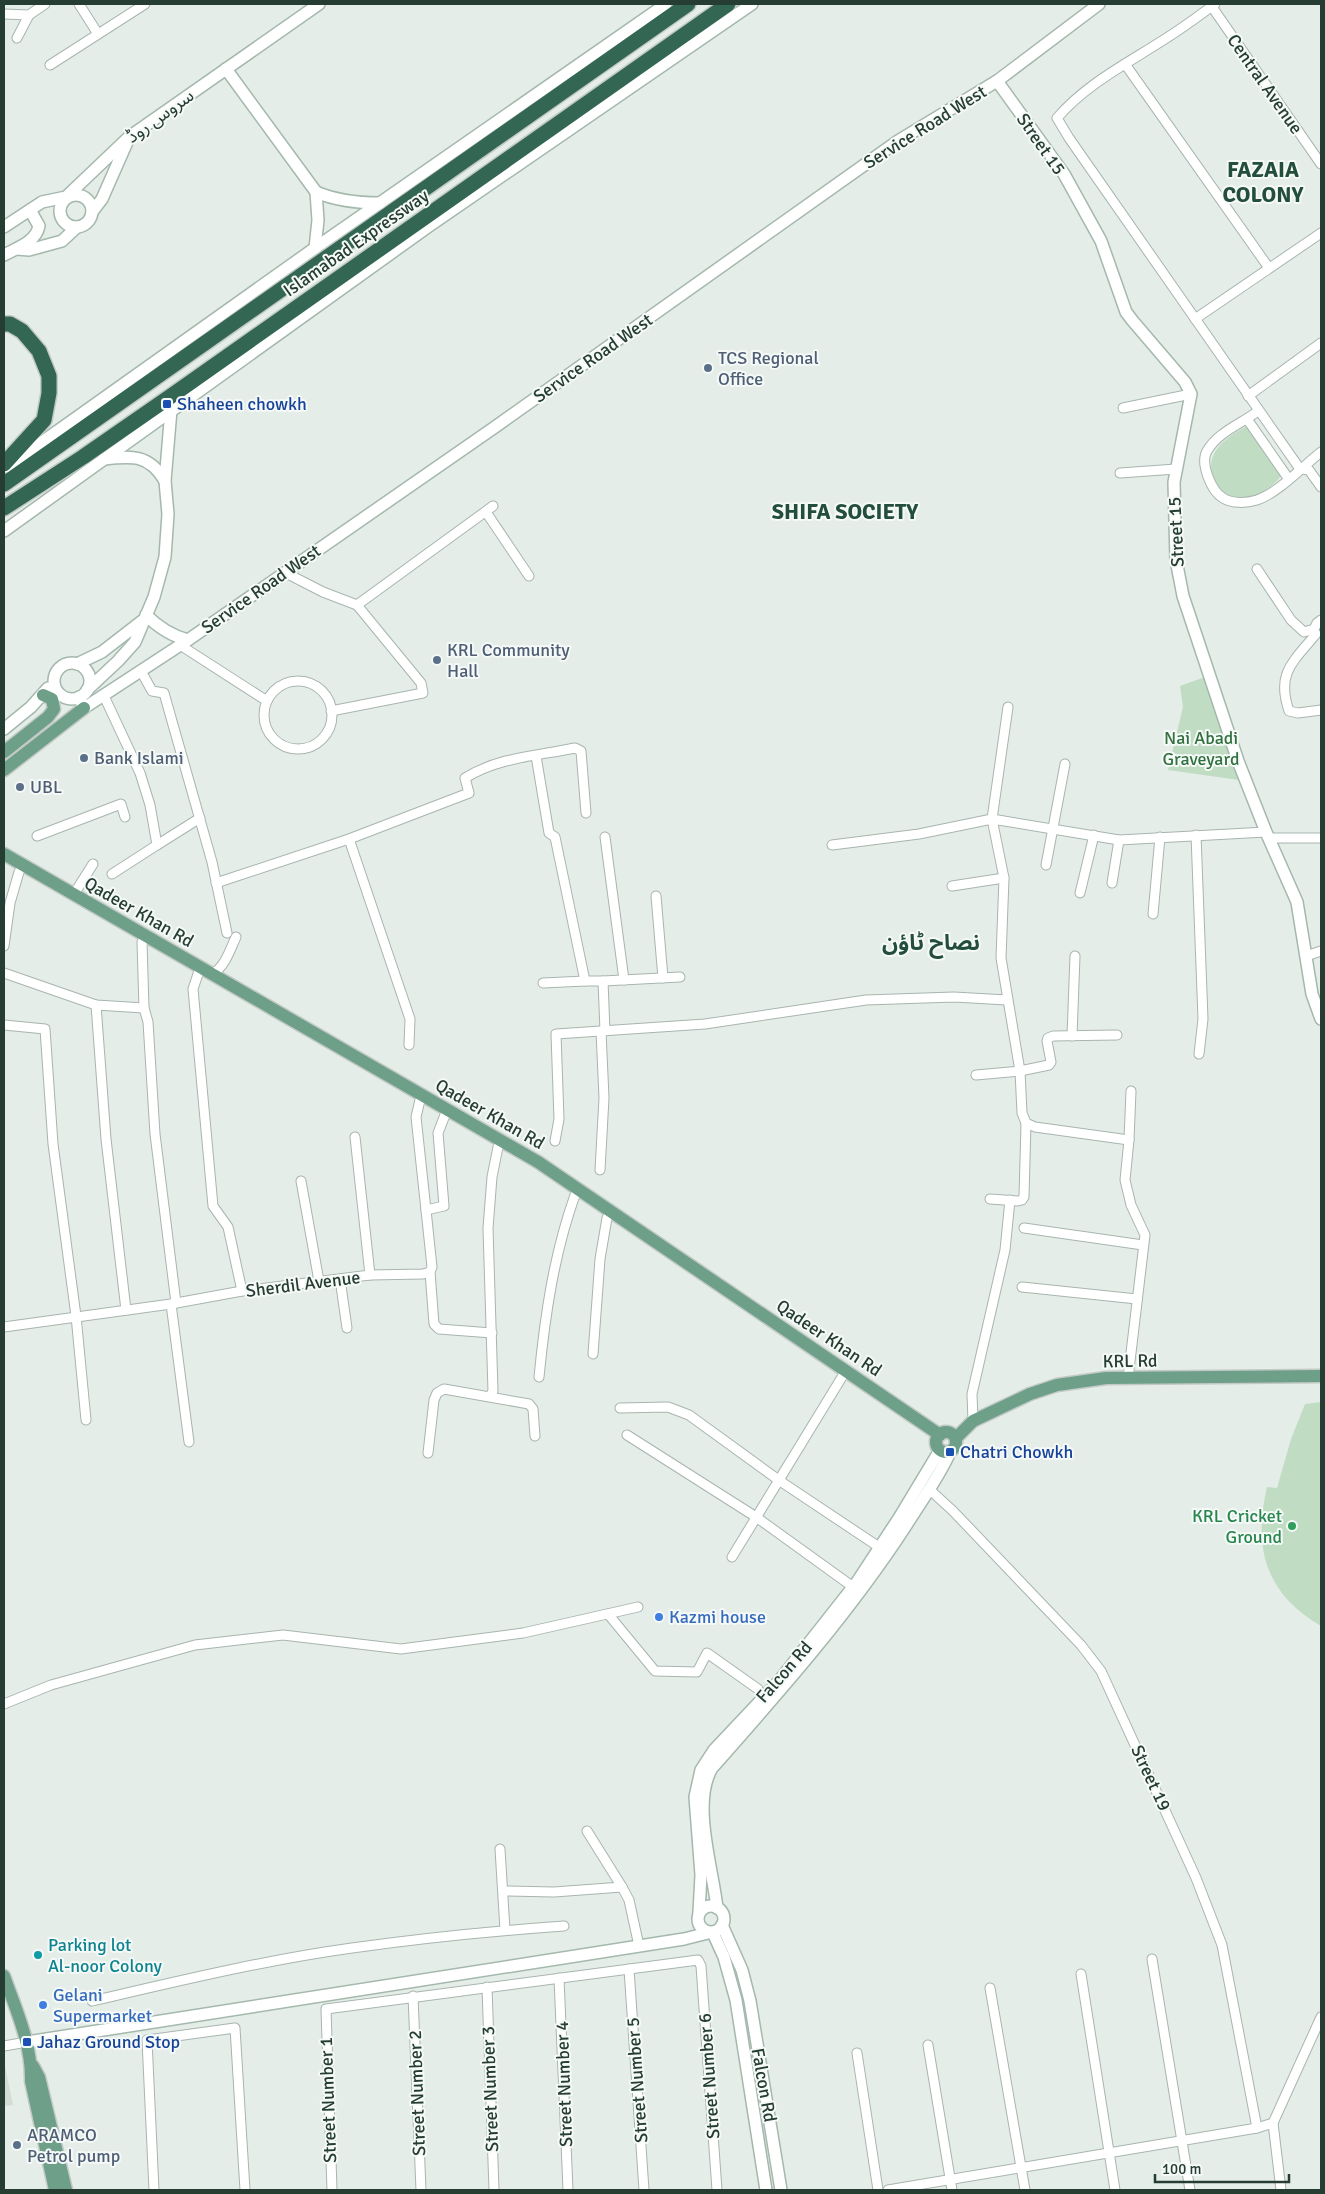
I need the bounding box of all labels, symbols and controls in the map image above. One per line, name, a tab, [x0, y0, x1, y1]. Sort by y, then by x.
street label: Central Avenue	[1222, 30, 1308, 138]
street label: Service Road West	[860, 80, 990, 174]
street label: سروس روڈ	[122, 84, 198, 148]
street label: Street 15	[1012, 109, 1070, 179]
district label: FAZAIA COLONY	[1222, 156, 1304, 208]
street label: Islamabad Expressway	[279, 184, 433, 301]
street label: Service Road West	[529, 309, 657, 407]
place label: TCS Regional Office	[718, 347, 819, 390]
marker: TCS Regional Office	[702, 362, 714, 374]
place label: Shaheen chowkh	[177, 393, 307, 415]
marker: Shaheen chowkh	[161, 398, 173, 410]
street label: Street 15	[1163, 496, 1189, 568]
district label: SHIFA SOCIETY	[772, 498, 918, 525]
street label: Service Road West	[197, 540, 325, 638]
place label: KRL Community Hall	[447, 639, 570, 682]
marker: KRL Community Hall	[431, 654, 443, 666]
park label: Nai Abadi Graveyard	[1163, 727, 1239, 770]
place label: Bank Islami	[94, 747, 184, 769]
marker: Bank Islami	[78, 752, 90, 764]
place label: UBL	[30, 776, 62, 798]
marker: UBL	[14, 781, 26, 793]
street label: Qadeer Khan Rd	[81, 872, 197, 952]
district label: نصاح ٹاؤن	[882, 929, 980, 959]
street label: Qadeer Khan Rd	[432, 1074, 548, 1154]
street label: Sherdil Avenue	[244, 1266, 362, 1302]
street label: Qadeer Khan Rd	[772, 1295, 886, 1381]
street label: KRL Rd	[1102, 1350, 1158, 1372]
place label: Chatri Chowkh	[960, 1441, 1073, 1463]
marker: Chatri Chowkh	[944, 1446, 956, 1458]
place label: KRL Cricket Ground	[1192, 1505, 1282, 1548]
marker: KRL Cricket Ground	[1286, 1520, 1298, 1532]
place label: Kazmi house	[669, 1606, 766, 1628]
marker: Kazmi house	[653, 1611, 665, 1623]
street label: Falcon Rd	[751, 1637, 817, 1707]
street label: Street 19	[1126, 1741, 1176, 1815]
place label: Parking lot Al-noor Colony	[48, 1934, 162, 1977]
marker: Parking lot Al-noor Colony	[32, 1949, 44, 1961]
place label: Gelani Supermarket	[53, 1984, 152, 2027]
marker: Gelani Supermarket	[37, 1999, 49, 2011]
street label: Street Number 6	[694, 2012, 724, 2140]
street label: Street Number 5	[622, 2016, 652, 2144]
street label: Street Number 4	[551, 2020, 577, 2147]
street label: Street Number 3	[477, 2026, 503, 2152]
street label: Street Number 2	[404, 2030, 430, 2156]
place label: Jahaz Ground Stop	[37, 2031, 180, 2053]
marker: Jahaz Ground Stop	[21, 2036, 33, 2048]
street label: Street Number 1	[315, 2037, 341, 2163]
street label: Falcon Rd	[747, 2046, 781, 2124]
place label: ARAMCO Petrol pump	[27, 2124, 120, 2167]
marker: ARAMCO Petrol pump	[11, 2139, 23, 2151]
scale bar	[1155, 2152, 1289, 2184]
text: 100 m	[1162, 2160, 1202, 2178]

